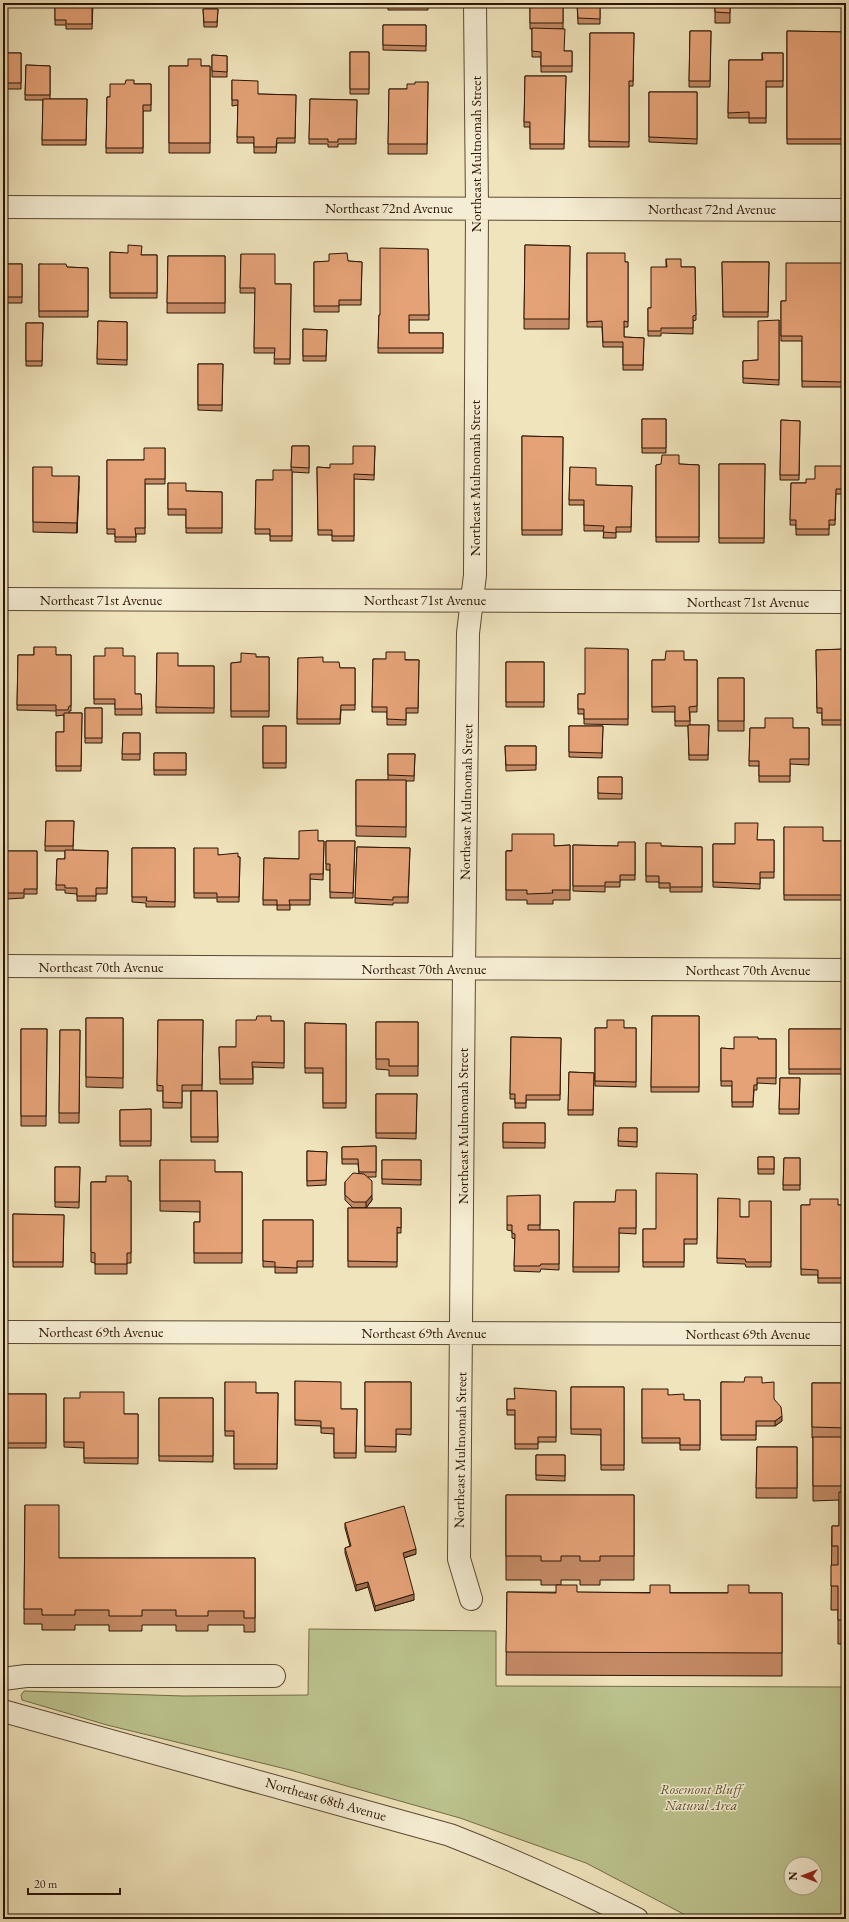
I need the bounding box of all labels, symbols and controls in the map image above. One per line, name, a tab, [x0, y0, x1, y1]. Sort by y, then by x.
street label: Northeast Multnomah Street	[467, 75, 485, 232]
street label: Northeast 72nd Avenue	[325, 199, 454, 217]
street label: Northeast 72nd Avenue	[648, 200, 777, 218]
street label: Northeast Multnomah Street	[466, 399, 484, 556]
street label: Northeast 71st Avenue	[40, 591, 163, 609]
street label: Northeast 71st Avenue	[364, 591, 487, 609]
street label: Northeast 71st Avenue	[687, 593, 810, 611]
street label: Northeast Multnomah Street	[456, 723, 476, 880]
street label: Northeast 70th Avenue	[38, 958, 164, 976]
street label: Northeast 70th Avenue	[361, 960, 487, 978]
street label: Northeast 70th Avenue	[685, 961, 811, 979]
street label: Northeast Multnomah Street	[454, 1047, 472, 1204]
street label: Northeast 69th Avenue	[38, 1323, 164, 1341]
street label: Northeast 69th Avenue	[361, 1324, 487, 1342]
street label: Northeast 69th Avenue	[685, 1325, 811, 1343]
street label: Northeast Multnomah Street	[450, 1371, 470, 1528]
street label: Northeast 68th Avenue	[263, 1773, 389, 1825]
park label: Rosemont Bluff Natural Area	[660, 1780, 745, 1814]
north arrow	[783, 1856, 823, 1896]
scale bar	[28, 1870, 120, 1896]
text: N	[786, 1871, 800, 1880]
text: 20 m	[34, 1876, 58, 1892]

